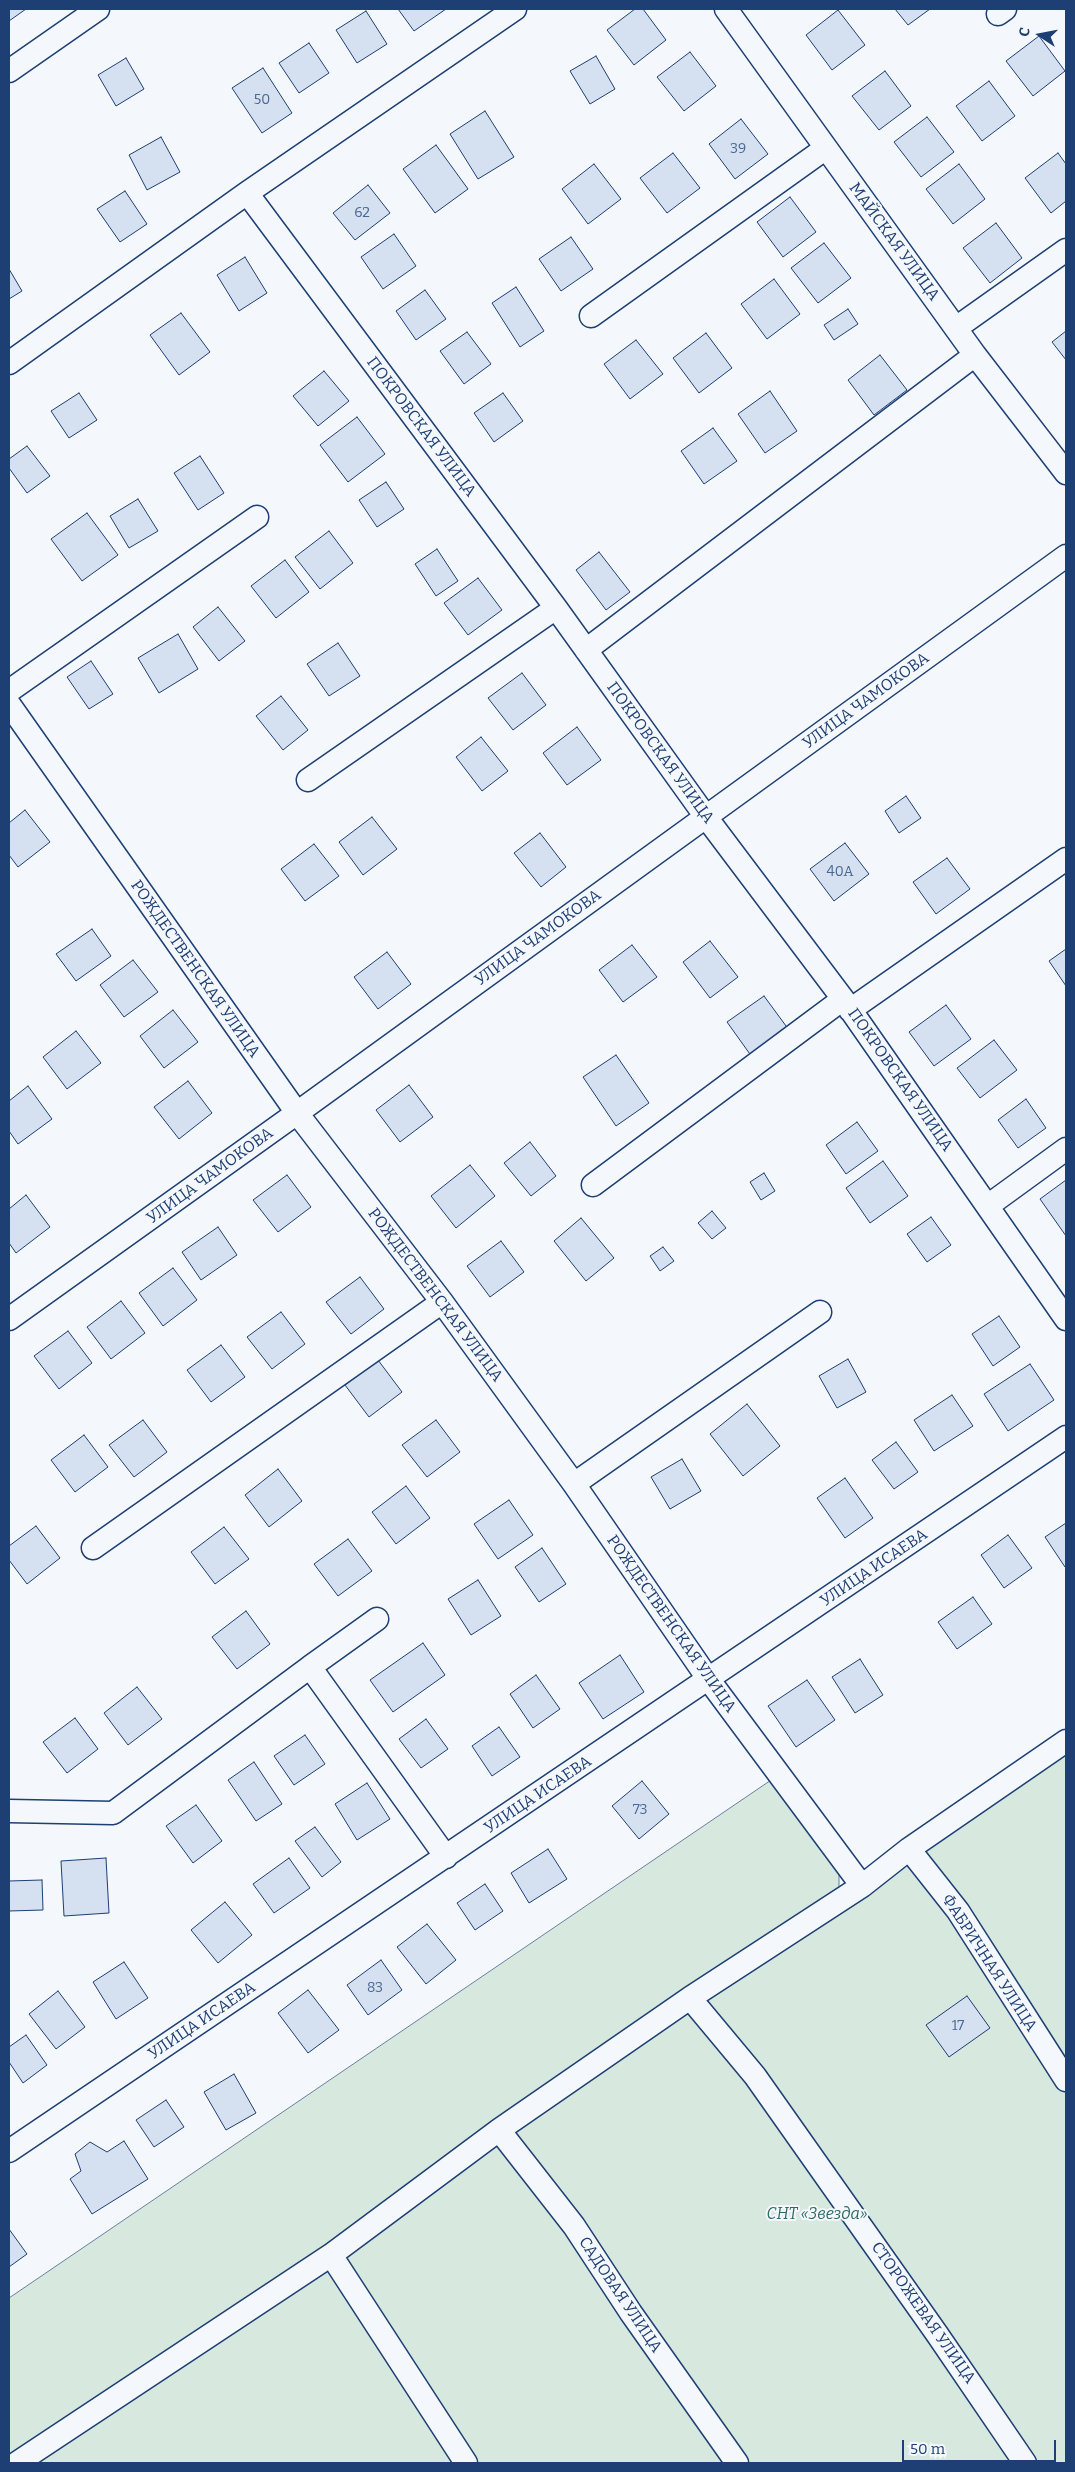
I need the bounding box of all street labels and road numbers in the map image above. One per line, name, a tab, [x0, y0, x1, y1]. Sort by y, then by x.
street label: МАЙСКАЯ УЛИЦА	[845, 179, 943, 305]
street label: ПОКРОВСКАЯ УЛИЦА	[362, 353, 480, 501]
street label: УЛИЦА ЧАМОКОВА	[799, 649, 933, 753]
street label: ПОКРОВСКАЯ УЛИЦА	[602, 679, 718, 827]
street label: РОЖДЕСТВЕНСКАЯ УЛИЦА	[126, 877, 264, 1061]
street label: УЛИЦА ЧАМОКОВА	[471, 886, 605, 990]
street label: ПОКРОВСКАЯ УЛИЦА	[843, 1005, 957, 1155]
street label: УЛИЦА ЧАМОКОВА	[143, 1124, 277, 1228]
street label: РОЖДЕСТВЕНСКАЯ УЛИЦА	[363, 1204, 507, 1386]
street label: УЛИЦА ИСАЕВА	[817, 1525, 931, 1611]
street label: РОЖДЕСТВЕНСКАЯ УЛИЦА	[602, 1532, 740, 1716]
street label: УЛИЦА ИСАЕВА	[481, 1752, 595, 1838]
street label: ФАБРИЧНАЯ УЛИЦА	[937, 1891, 1041, 2035]
street label: УЛИЦА ИСАЕВА	[145, 1978, 259, 2064]
street label: САДОВАЯ УЛИЦА	[574, 2233, 666, 2357]
street label: СТОРОЖЕВАЯ УЛИЦА	[867, 2238, 979, 2388]

